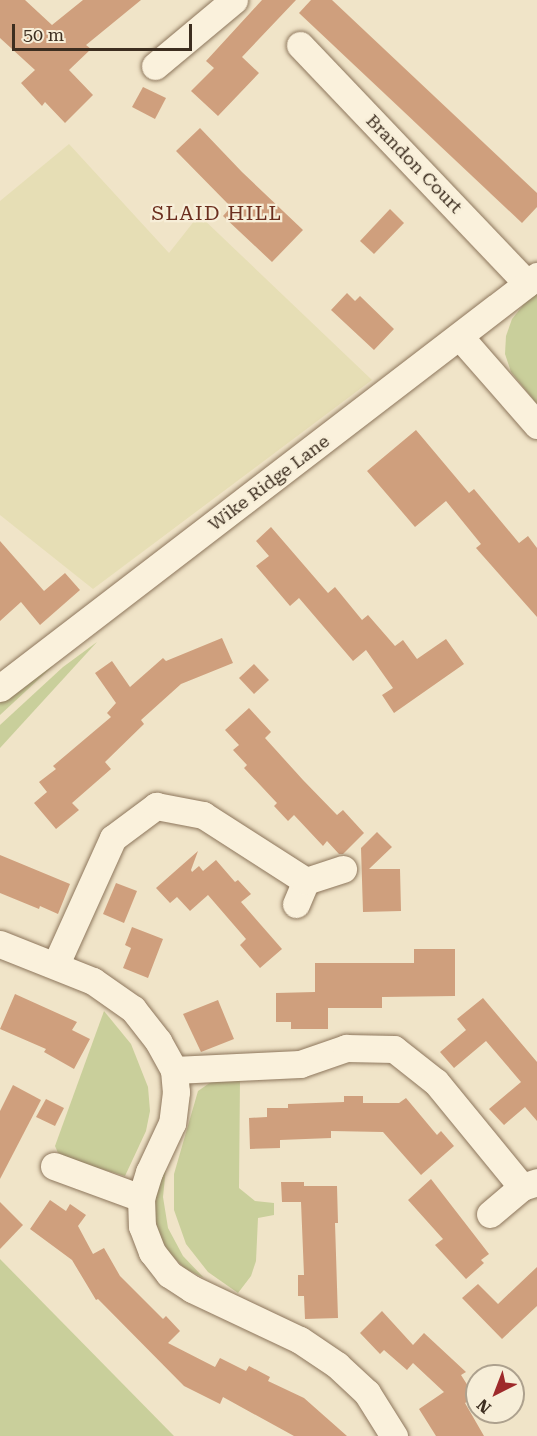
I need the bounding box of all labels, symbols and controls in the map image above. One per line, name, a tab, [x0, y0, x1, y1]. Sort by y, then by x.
scale bar	[15, 12, 195, 50]
text: 50 m	[23, 24, 64, 45]
street label: Brandon Court	[361, 110, 467, 218]
district label: SLAID HILL	[152, 201, 282, 225]
street label: Wike Ridge Lane	[204, 430, 334, 536]
north arrow	[465, 1364, 525, 1424]
text: N	[473, 1395, 495, 1417]

